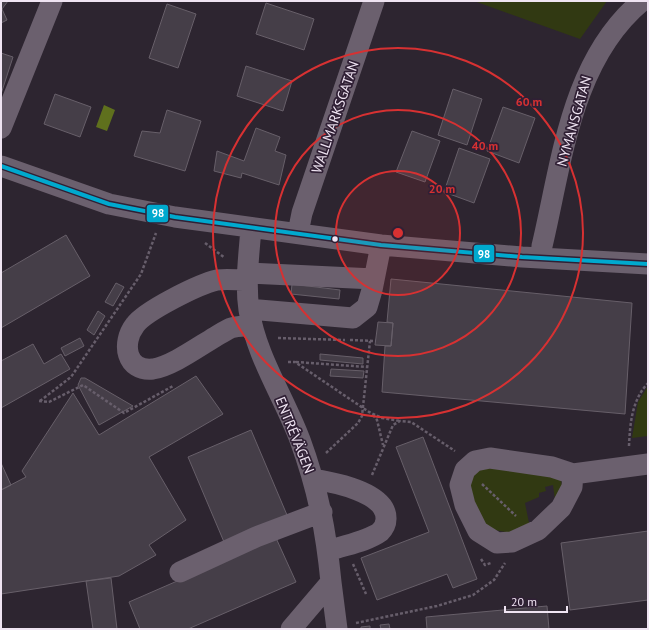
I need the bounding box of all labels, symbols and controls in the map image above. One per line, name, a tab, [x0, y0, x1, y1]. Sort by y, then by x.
street label: WALLMARKSGATAN	[307, 58, 363, 176]
street label: NYMANSGATAN	[552, 74, 596, 168]
text: 60 m	[516, 94, 542, 109]
text: 40 m	[472, 138, 498, 153]
text: 20 m	[429, 181, 455, 196]
line badge: 98	[146, 204, 169, 223]
text: 98	[152, 206, 164, 220]
centre of rings	[391, 226, 405, 240]
unlabelled marker	[330, 234, 340, 244]
line badge: 98	[473, 244, 495, 263]
text: 98	[478, 247, 490, 261]
street label: ENTRÉVÄGEN	[271, 394, 319, 476]
scale bar	[505, 588, 567, 614]
text: 20 m	[511, 594, 537, 609]

